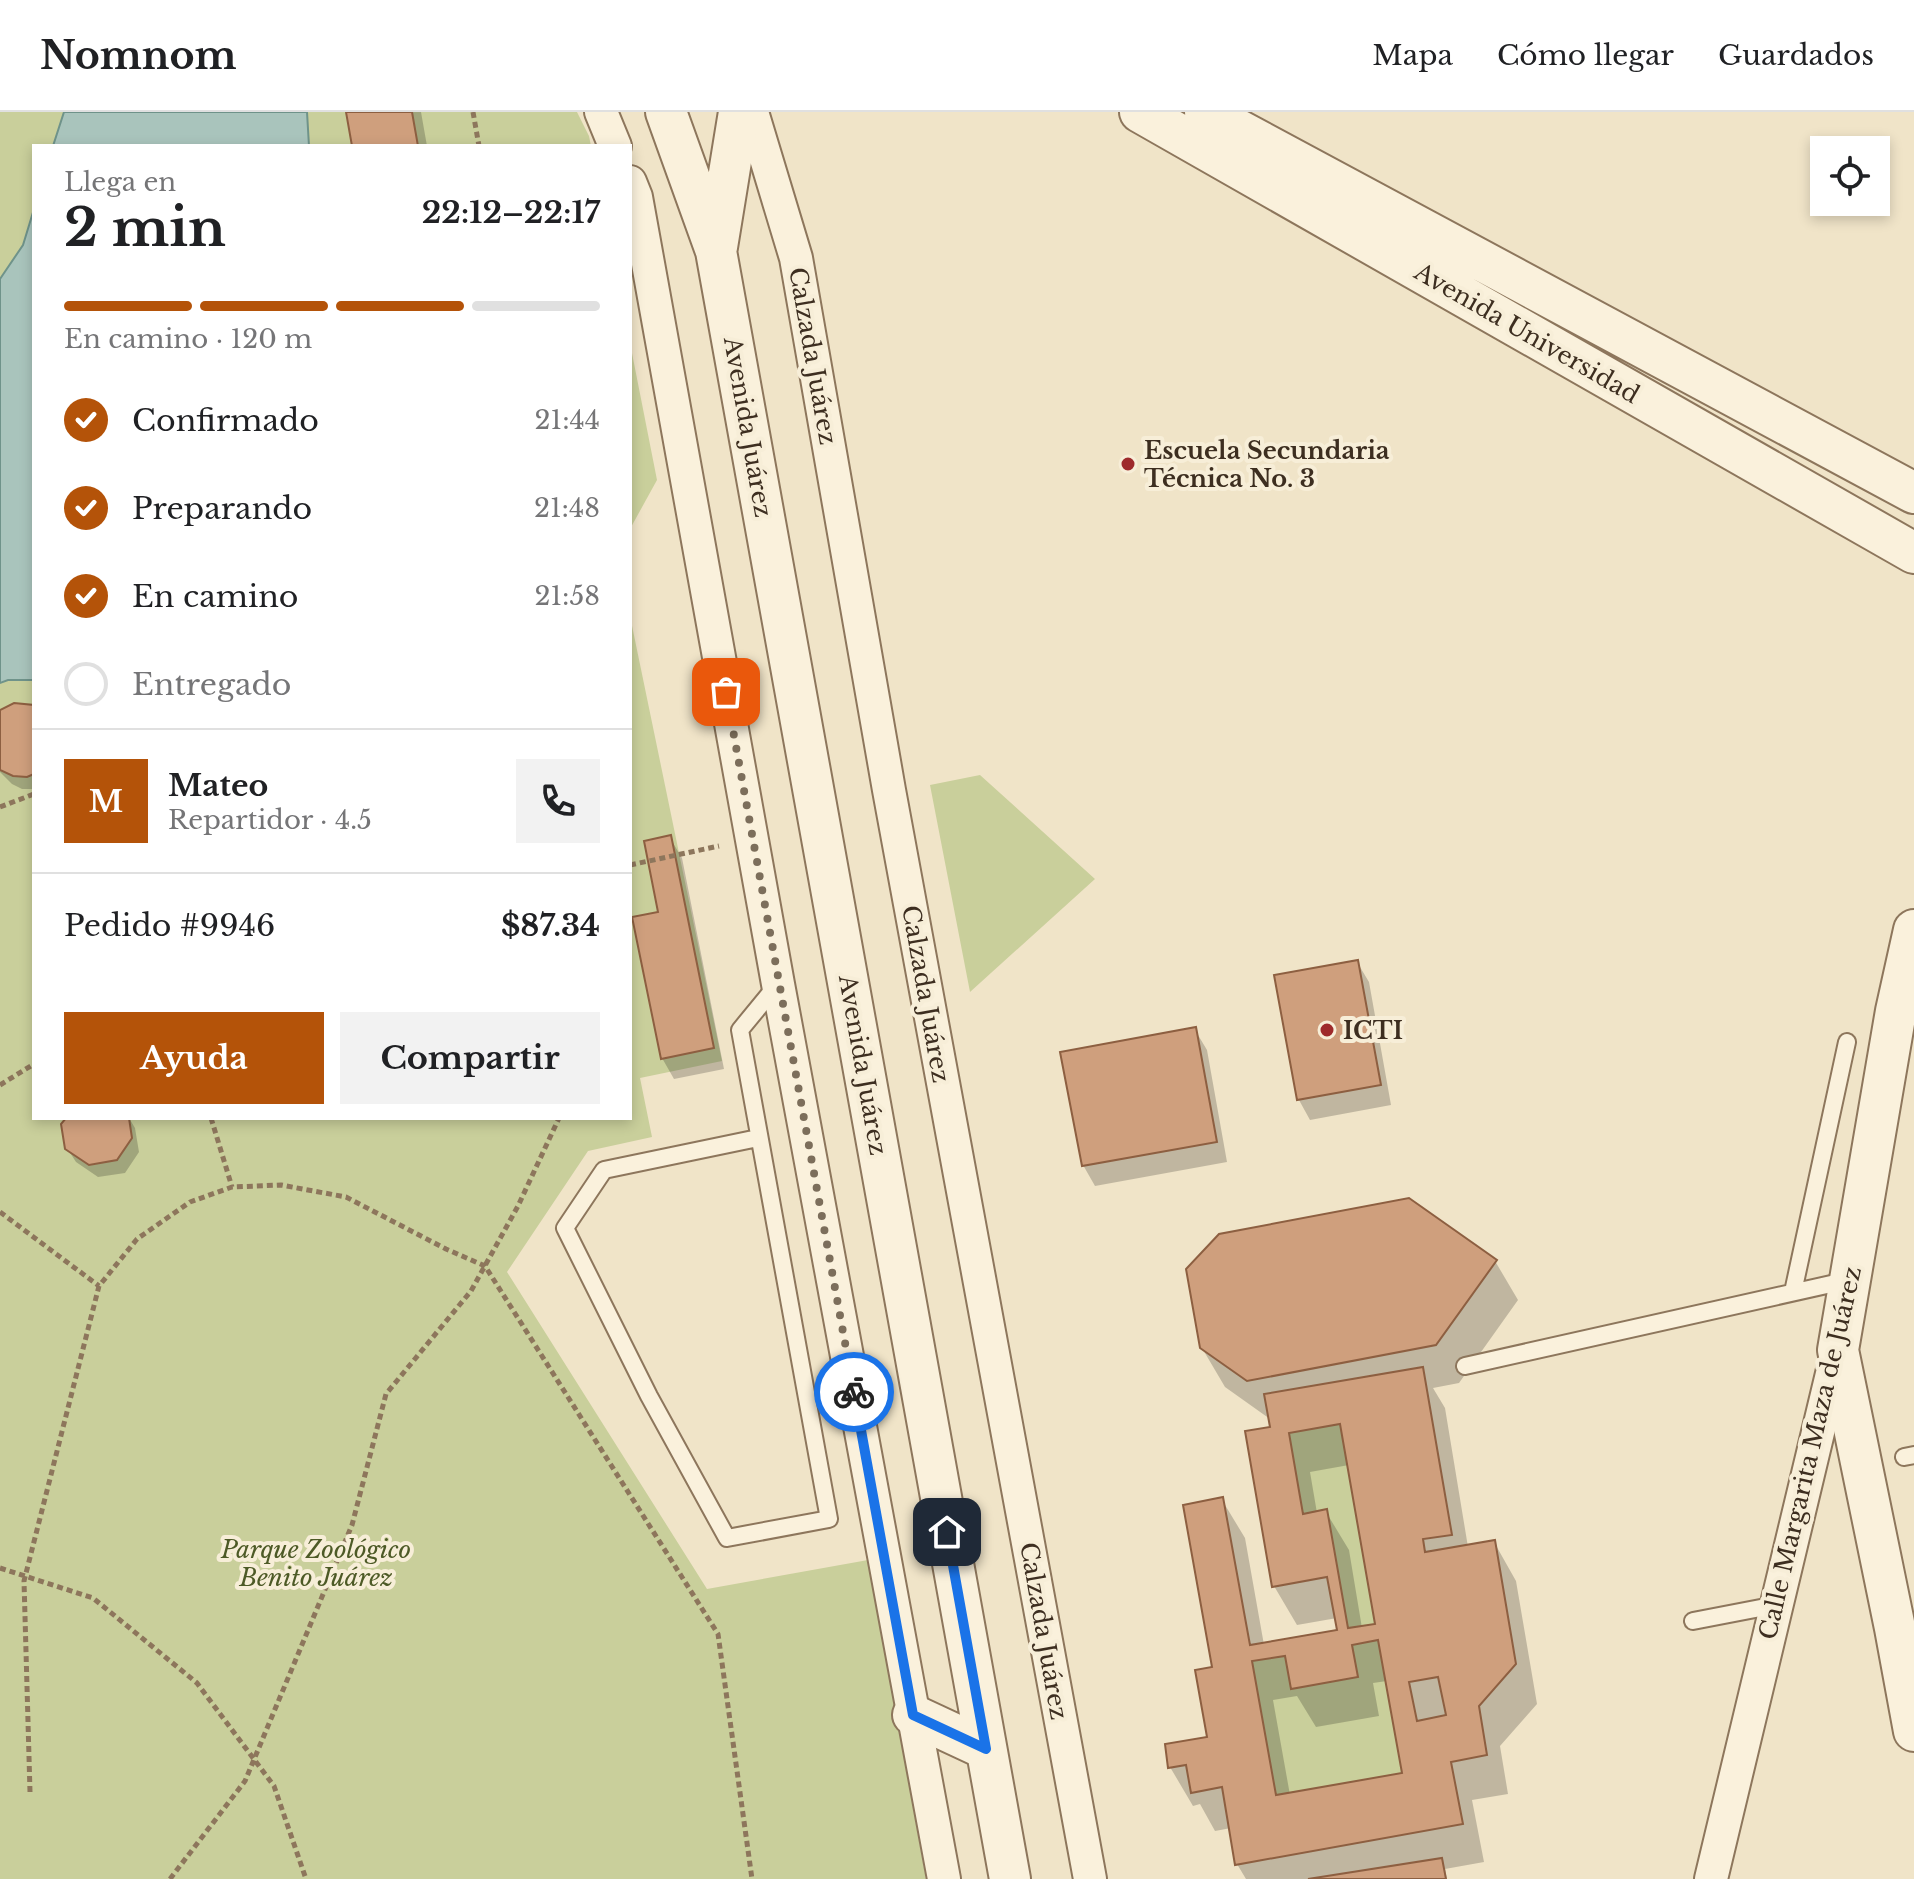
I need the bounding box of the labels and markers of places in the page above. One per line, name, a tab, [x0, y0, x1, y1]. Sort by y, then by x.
place label: Escuela Secundaria Técnica No. 3	[1144, 436, 1390, 493]
marker: Escuela Secundaria Técnica No. 3	[1119, 455, 1137, 473]
pin	[692, 658, 760, 726]
place label: ICTI	[1343, 1016, 1403, 1045]
marker: ICTI	[1318, 1021, 1336, 1039]
pin	[913, 1498, 981, 1566]

